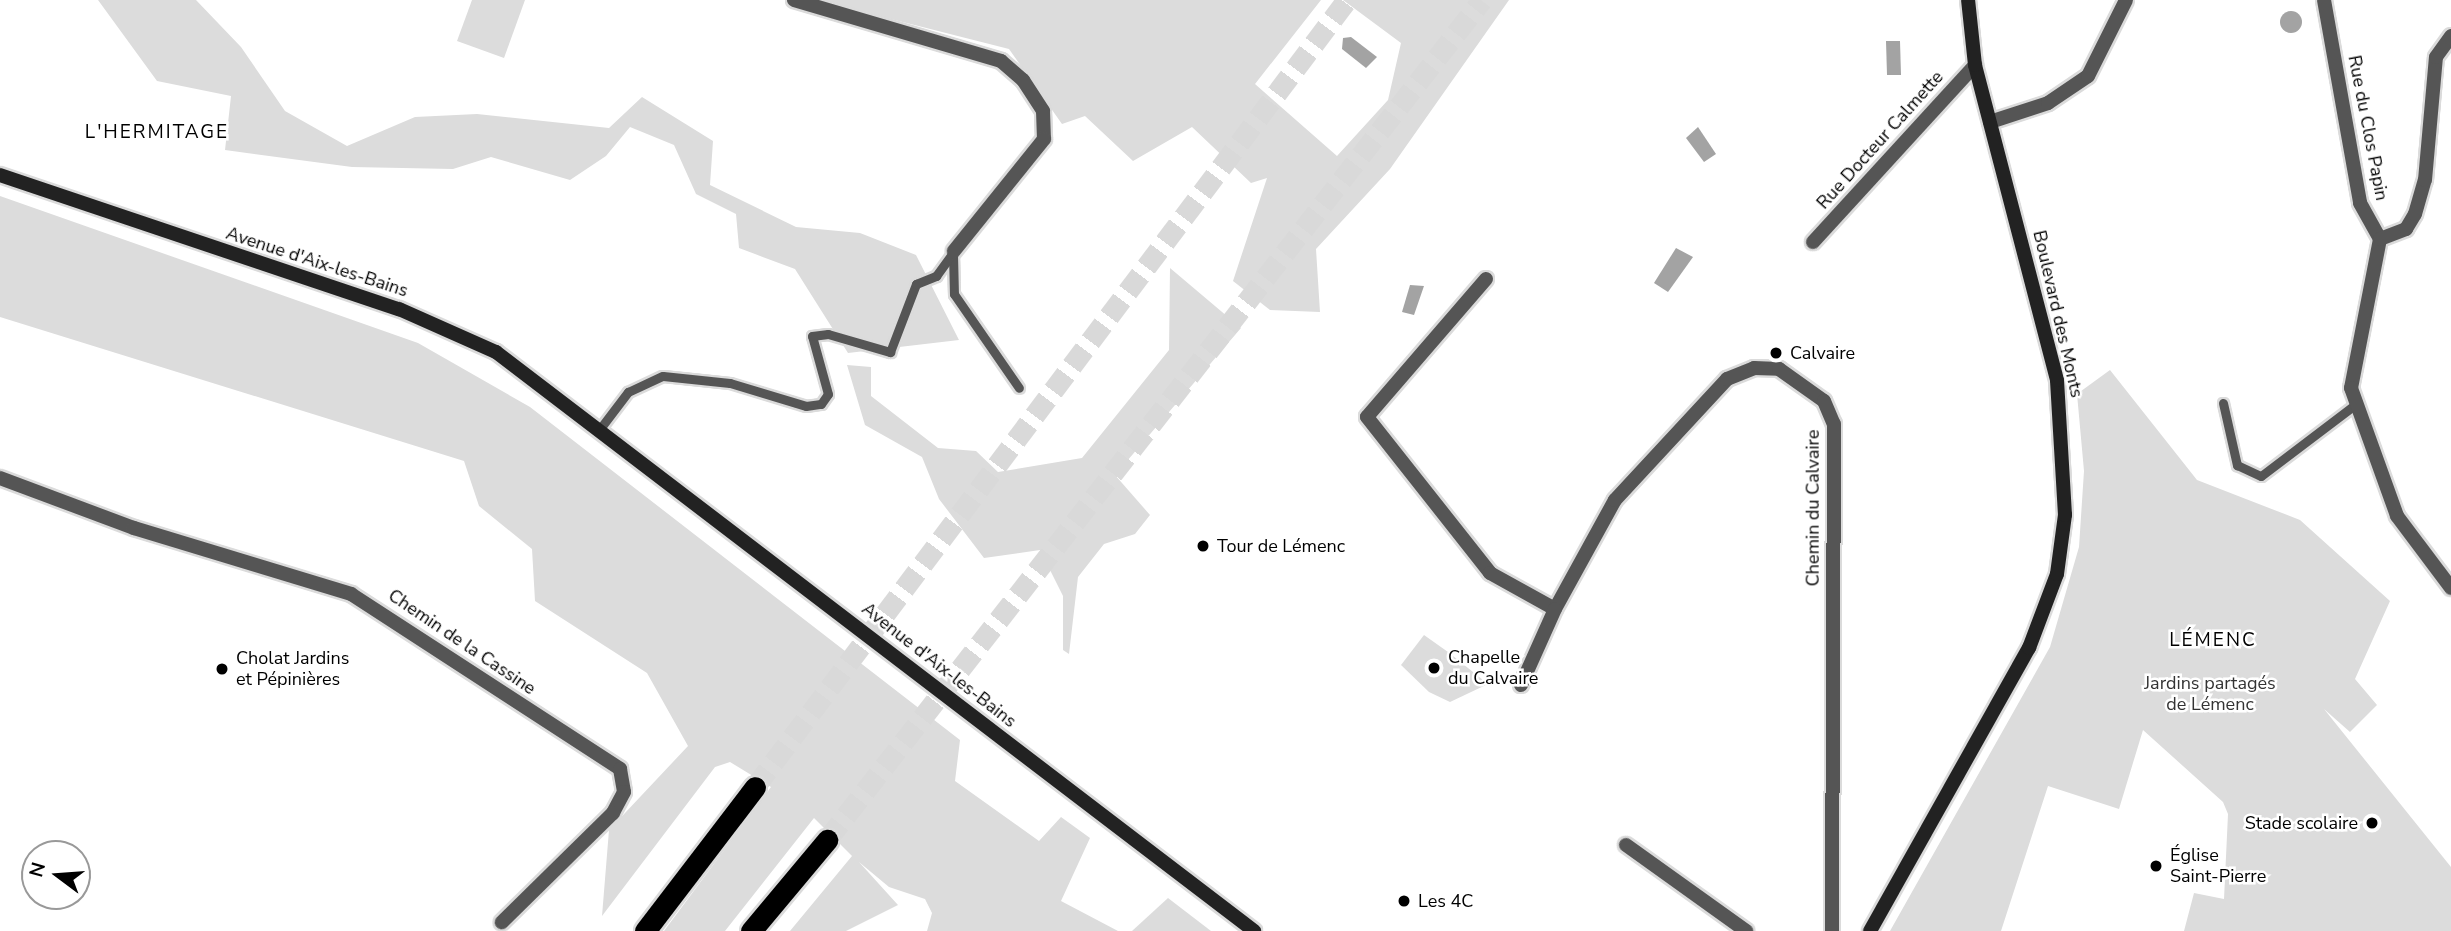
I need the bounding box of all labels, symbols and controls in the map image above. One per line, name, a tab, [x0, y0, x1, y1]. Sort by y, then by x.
street label: Rue du Clos Papin	[2343, 53, 2393, 203]
street label: Rue Docteur Calmette	[1812, 66, 1948, 214]
district label: L'HERMITAGE	[86, 122, 228, 144]
street label: Avenue d'Aix-les-Bains	[223, 222, 411, 302]
street label: Boulevard des Monts	[2028, 228, 2088, 400]
place label: Calvaire	[1790, 342, 1855, 364]
marker: Calvaire	[1768, 345, 1784, 361]
street label: Chemin du Calvaire	[1802, 430, 1824, 586]
place label: Tour de Lémenc	[1217, 535, 1345, 557]
marker: Tour de Lémenc	[1195, 538, 1211, 554]
street label: Chemin de la Cassine	[384, 585, 540, 699]
street label: Avenue d'Aix-les-Bains	[857, 598, 1021, 732]
district label: LÉMENC	[2170, 630, 2256, 652]
place label: Chapelle du Calvaire	[1448, 647, 1538, 690]
place label: Cholat Jardins et Pépinières	[236, 648, 349, 690]
marker: Chapelle du Calvaire	[1426, 660, 1442, 676]
marker: Cholat Jardins et Pépinières	[214, 661, 230, 677]
park label: Jardins partagés de Lémenc	[2144, 673, 2276, 716]
place label: Stade scolaire	[2245, 812, 2358, 834]
marker: Stade scolaire	[2364, 815, 2380, 831]
north arrow	[21, 840, 91, 910]
place label: Église Saint-Pierre	[2170, 845, 2266, 888]
marker: Église Saint-Pierre	[2148, 858, 2164, 874]
text: N	[23, 859, 52, 880]
place label: Les 4C	[1418, 890, 1473, 912]
marker: Les 4C	[1396, 893, 1412, 909]

